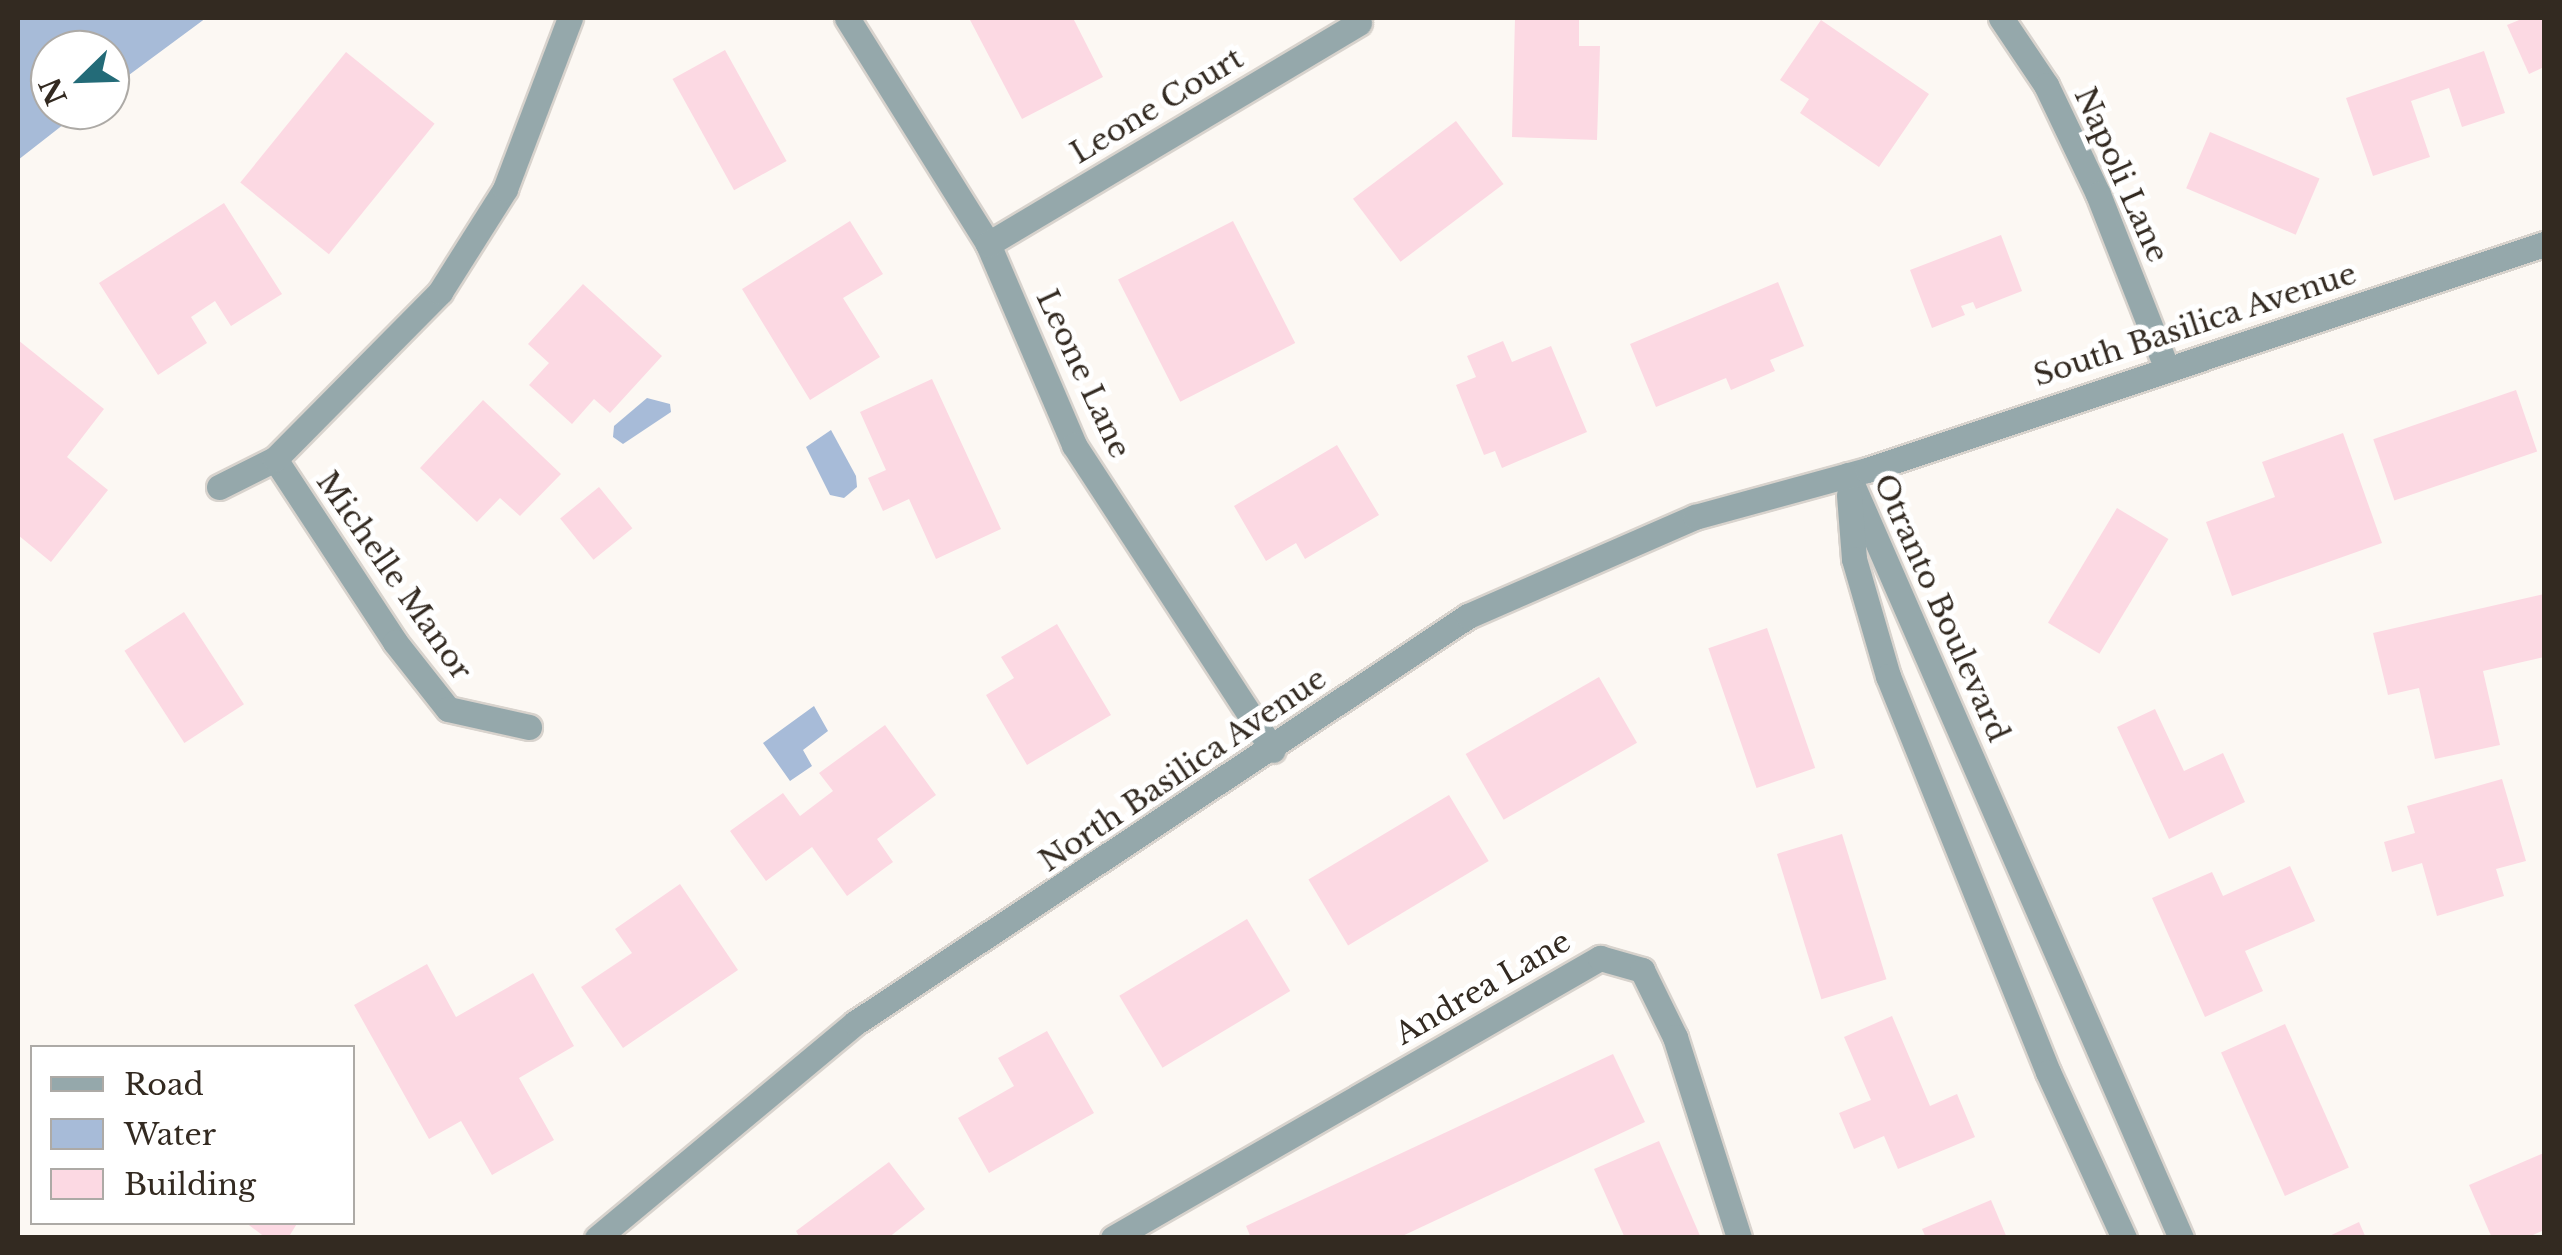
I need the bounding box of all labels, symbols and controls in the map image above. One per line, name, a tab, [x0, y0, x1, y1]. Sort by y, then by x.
north arrow	[30, 30, 130, 130]
street label: Leone Court	[1064, 40, 1250, 172]
text: N	[33, 72, 75, 110]
street label: Napoli Lane	[2066, 82, 2176, 268]
street label: South Basilica Avenue	[2028, 256, 2362, 394]
street label: Leone Lane	[1028, 284, 1138, 464]
street label: Michelle Manor	[309, 465, 479, 687]
street label: Otranto Boulevard	[1866, 469, 2016, 747]
street label: North Basilica Avenue	[1032, 660, 1334, 880]
street label: Andrea Lane	[1389, 923, 1577, 1053]
legend	[30, 1045, 355, 1225]
text: Road	[124, 1066, 204, 1103]
text: Water	[124, 1116, 216, 1153]
text: Building	[124, 1166, 256, 1203]

